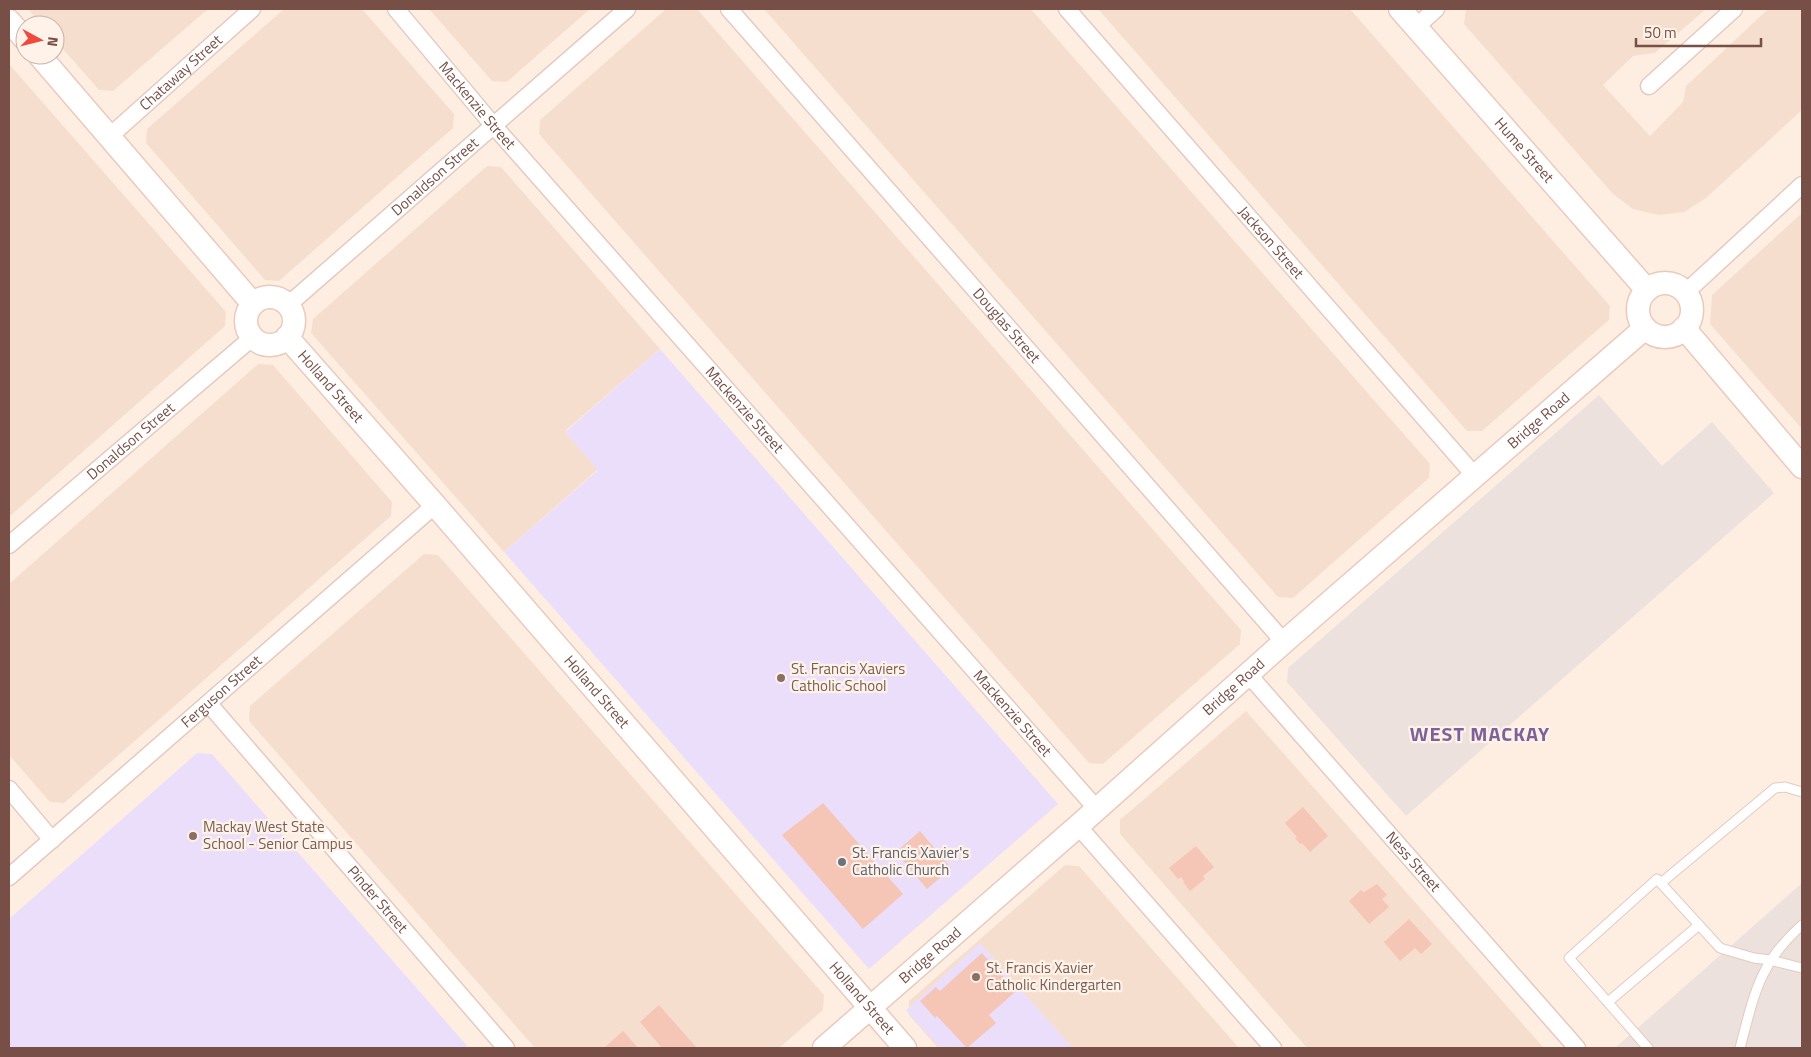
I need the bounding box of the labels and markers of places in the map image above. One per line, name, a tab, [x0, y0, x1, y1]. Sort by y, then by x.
place label: St. Francis Xaviers Catholic School	[791, 657, 905, 697]
marker: St. Francis Xaviers Catholic School	[775, 672, 787, 684]
place label: Mackay West State School - Senior Campus	[203, 815, 353, 855]
marker: Mackay West State School - Senior Campus	[187, 830, 199, 842]
place label: St. Francis Xavier's Catholic Church	[852, 841, 969, 881]
marker: St. Francis Xavier's Catholic Church	[836, 856, 848, 868]
place label: St. Francis Xavier Catholic Kindergarten	[986, 956, 1121, 996]
marker: St. Francis Xavier Catholic Kindergarten	[970, 971, 982, 983]

